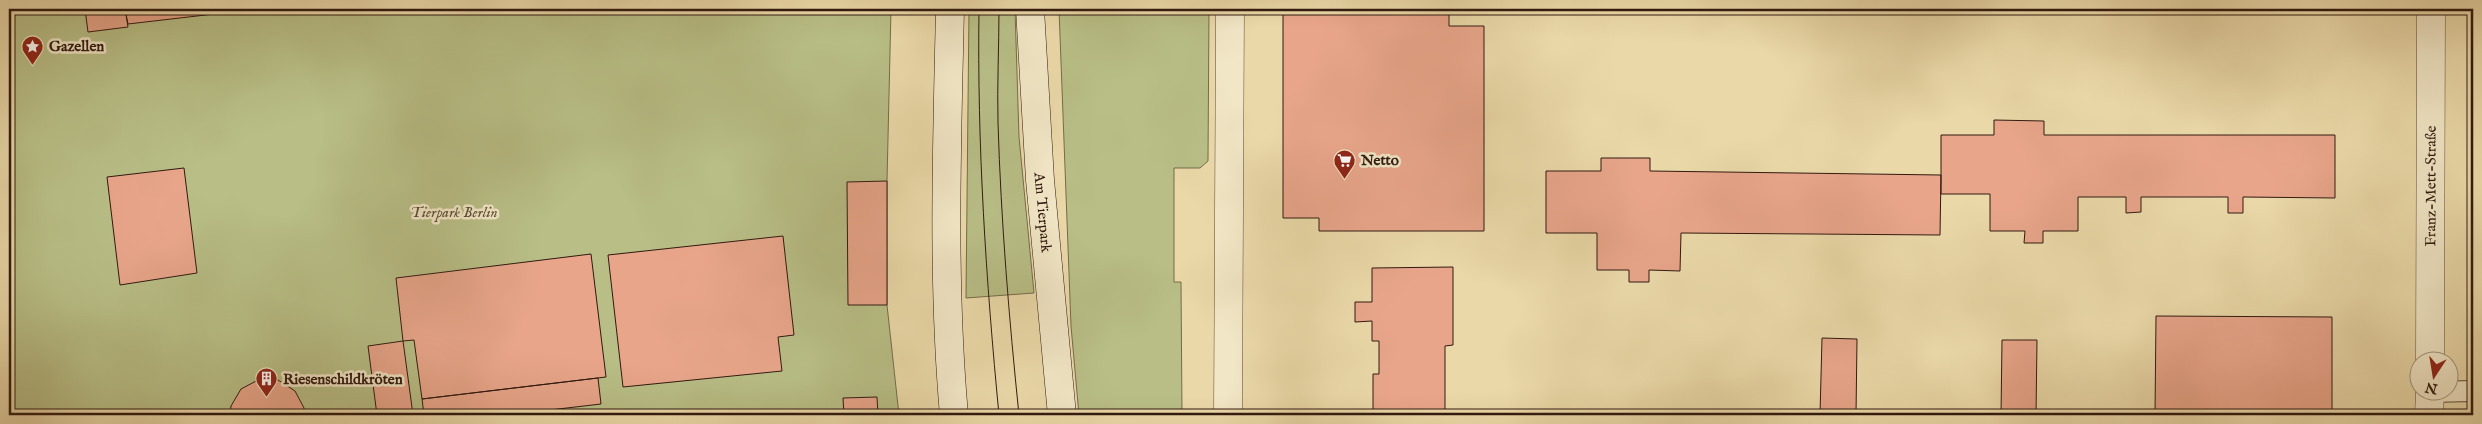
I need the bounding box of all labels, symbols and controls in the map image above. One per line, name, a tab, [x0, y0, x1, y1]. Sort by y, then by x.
place icon: Gazellen	[21, 34, 45, 65]
place label: Gazellen	[49, 37, 104, 56]
street label: Franz-Mett-Straße	[2421, 125, 2441, 246]
supermarket icon: Netto	[1333, 148, 1357, 179]
place label: Netto	[1360, 151, 1399, 170]
street label: Am Tierpark	[1030, 171, 1056, 254]
park label: Tierpark Berlin	[410, 203, 498, 222]
north arrow	[2410, 352, 2460, 402]
building icon: Riesenschildkröten	[255, 367, 279, 398]
place label: Riesenschildkröten	[283, 370, 403, 389]
text: N	[2424, 378, 2440, 398]

